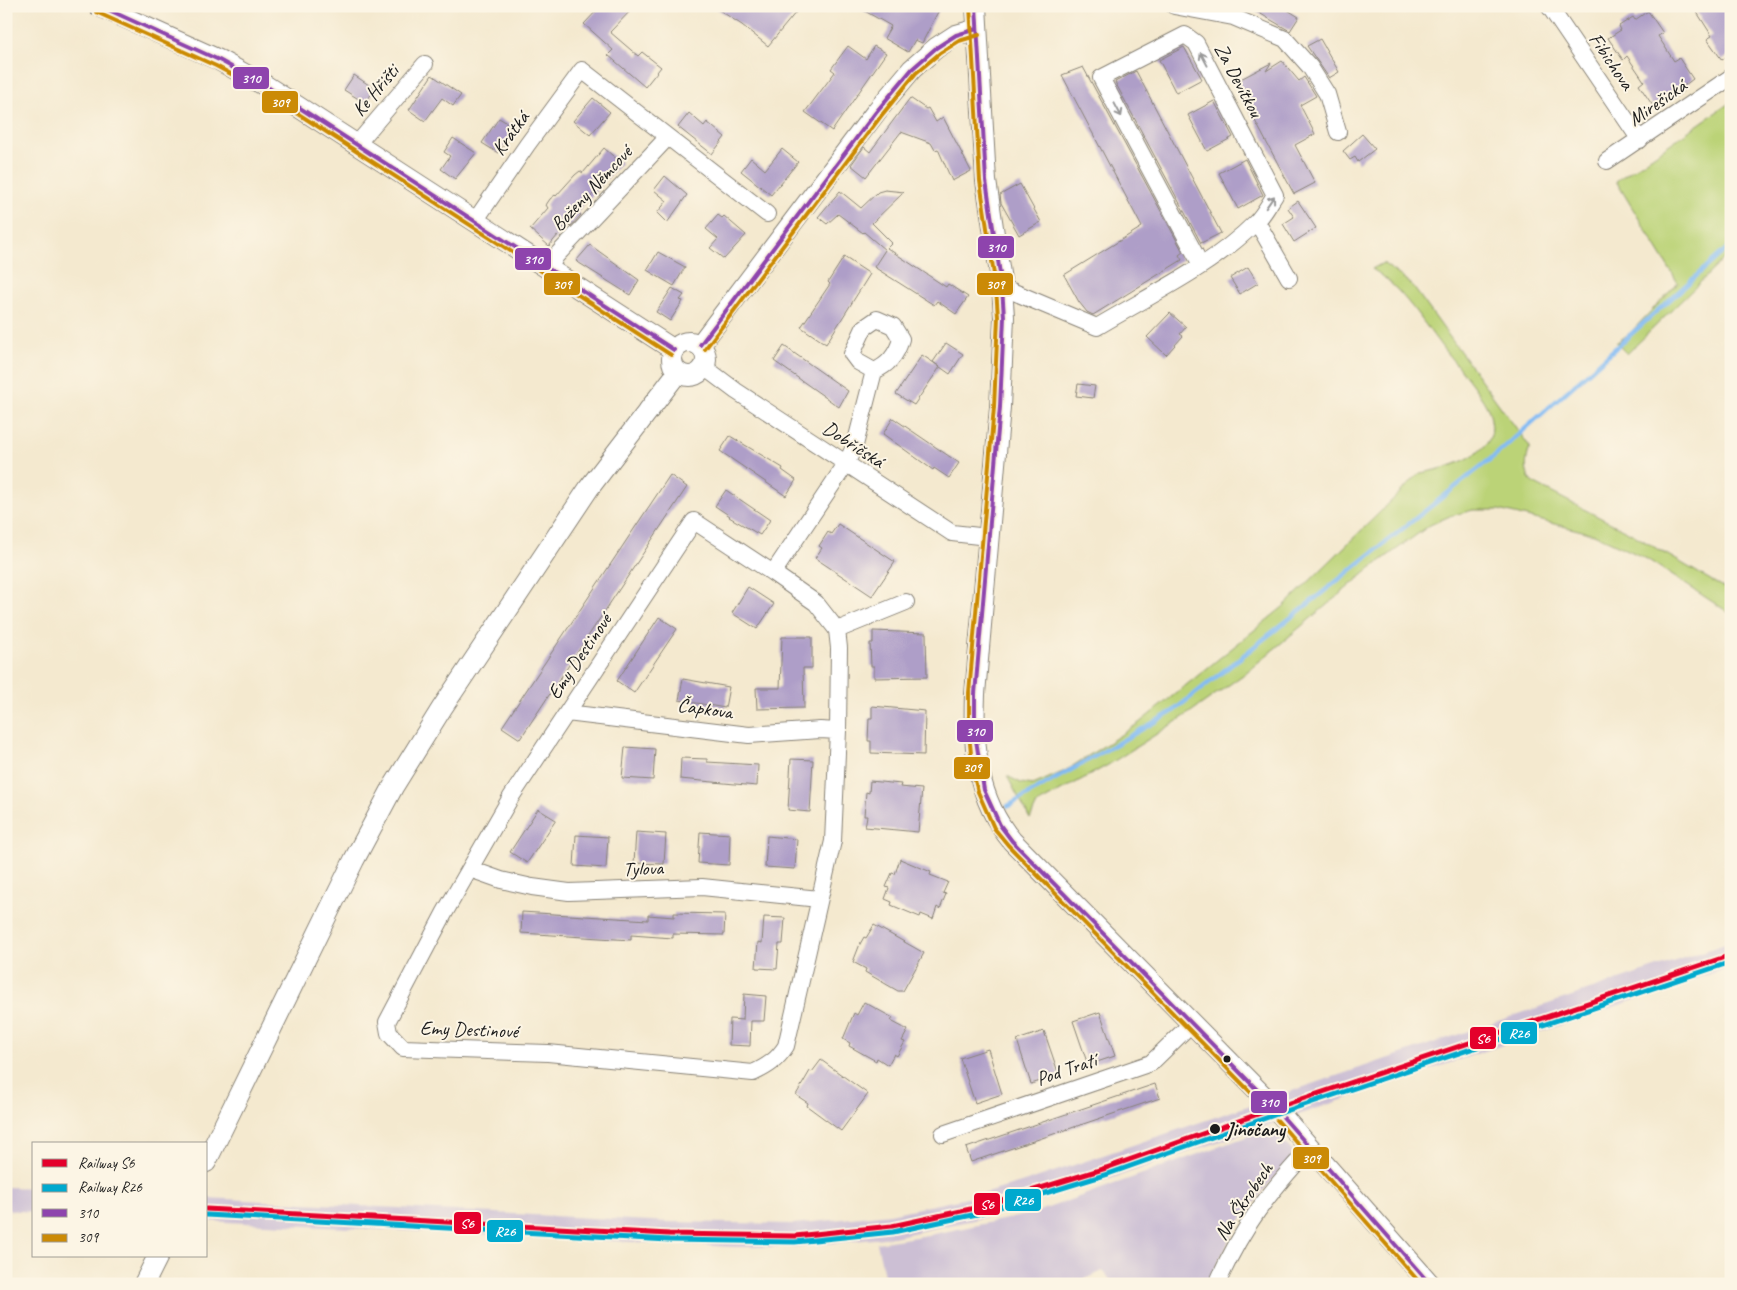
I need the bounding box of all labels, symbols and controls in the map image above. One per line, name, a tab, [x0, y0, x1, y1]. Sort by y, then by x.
street label: Fibichova	[1583, 28, 1640, 96]
street label: Za Devítkou	[1209, 39, 1269, 123]
one-way arrow	[1199, 52, 1208, 67]
street label: Ke Hřišti	[347, 58, 406, 121]
line badge: 310	[232, 66, 270, 90]
text: 310	[242, 70, 262, 87]
street label: Mirešická	[1623, 72, 1693, 132]
line badge: 309	[261, 90, 299, 114]
text: 309	[271, 94, 291, 111]
one-way arrow	[1113, 102, 1123, 117]
street label: Krátká	[486, 104, 536, 160]
street label: Boženy Němcové	[545, 138, 640, 236]
one-way arrow	[1265, 196, 1275, 210]
line badge: 310	[977, 235, 1015, 259]
text: 310	[987, 239, 1007, 256]
line badge: 310	[514, 247, 552, 271]
text: 310	[524, 251, 544, 268]
line badge: 309	[543, 272, 581, 296]
line badge: 309	[976, 272, 1014, 296]
text: 309	[553, 276, 573, 293]
text: 309	[986, 276, 1006, 293]
street label: Dobříčská	[818, 415, 891, 475]
street label: Emy Destinové	[542, 606, 619, 704]
street label: Čapkova	[676, 692, 736, 725]
line badge: 310	[956, 719, 994, 743]
text: 310	[966, 723, 986, 740]
line badge: 309	[953, 756, 991, 780]
text: 309	[963, 759, 983, 776]
street label: Tylova	[623, 855, 665, 882]
street label: Emy Destinové	[420, 1015, 522, 1044]
line badge: R26	[1500, 1021, 1538, 1045]
text: R26	[1509, 1025, 1531, 1042]
line badge: S6	[1469, 1026, 1497, 1050]
text: S6	[1476, 1030, 1491, 1047]
street label: Pod Tratí	[1033, 1046, 1104, 1091]
unlabelled marker	[1222, 1054, 1232, 1064]
line badge: 310	[1250, 1090, 1288, 1114]
text: 310	[1260, 1094, 1280, 1111]
place label: Jinočany	[1224, 1117, 1287, 1143]
marker: Jinočany	[1208, 1122, 1222, 1136]
legend	[32, 1142, 208, 1258]
line badge: 309	[1292, 1146, 1330, 1170]
text: 309	[1302, 1150, 1322, 1167]
text: Railway S6	[78, 1154, 136, 1173]
street label: Na Škrobech	[1208, 1157, 1279, 1245]
text: Railway R26	[78, 1178, 143, 1197]
line badge: R26	[1004, 1188, 1042, 1212]
line badge: S6	[973, 1192, 1001, 1216]
text: R26	[1013, 1192, 1035, 1209]
text: S6	[980, 1196, 995, 1213]
text: 310	[78, 1204, 100, 1223]
line badge: S6	[453, 1211, 482, 1235]
text: S6	[460, 1215, 475, 1232]
line badge: R26	[486, 1219, 524, 1243]
text: R26	[495, 1223, 517, 1240]
text: 309	[78, 1228, 100, 1247]

